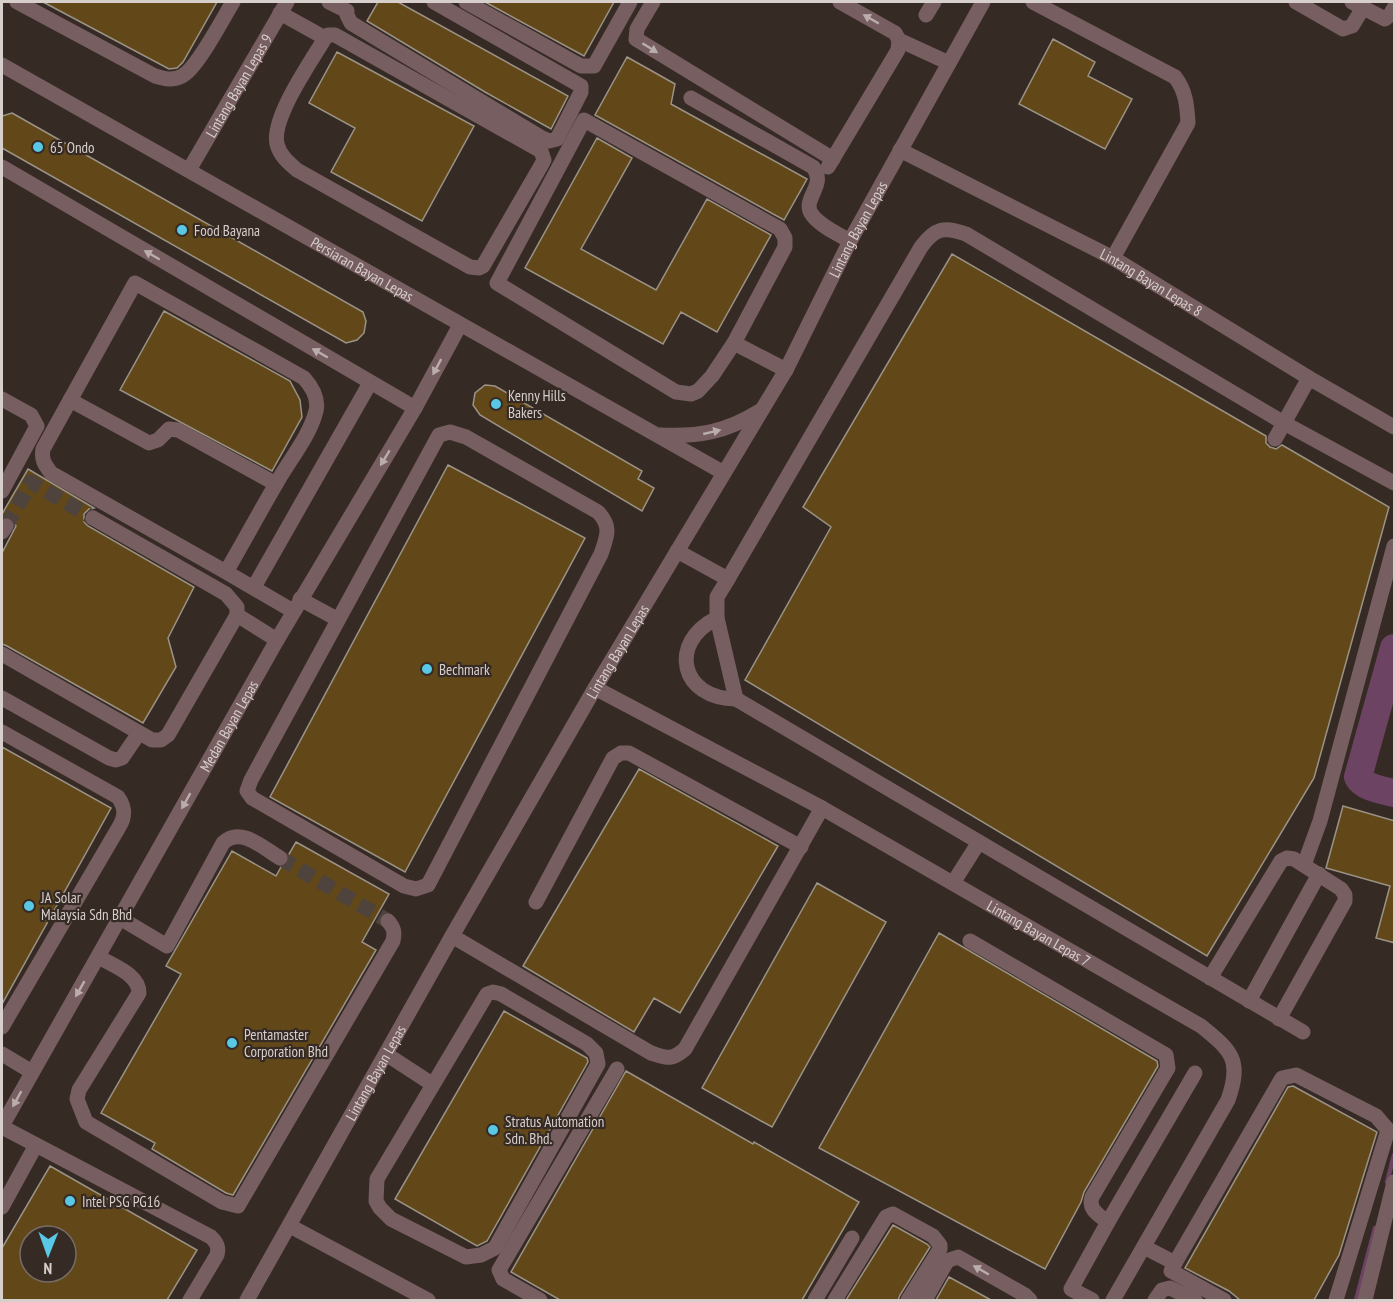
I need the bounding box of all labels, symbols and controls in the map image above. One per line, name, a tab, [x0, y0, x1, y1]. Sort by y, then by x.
one-way arrow	[863, 14, 879, 25]
street label: Lintang Bayan Lepas 9	[201, 30, 276, 140]
one-way arrow	[642, 42, 658, 53]
place label: 65 Ondo	[50, 138, 94, 157]
marker: 65 Ondo	[31, 140, 45, 154]
street label: Lintang Bayan Lepas	[824, 178, 891, 280]
place label: Food Bayana	[194, 221, 260, 240]
marker: Food Bayana	[175, 223, 189, 237]
street label: Persiaran Bayan Lepas	[308, 232, 417, 305]
street label: Lintang Bayan Lepas 8	[1097, 244, 1206, 320]
one-way arrow	[144, 249, 160, 260]
one-way arrow	[311, 348, 328, 358]
one-way arrow	[432, 358, 442, 375]
place label: Kenny Hills Bakers	[508, 386, 566, 422]
marker: Kenny Hills Bakers	[489, 397, 503, 411]
one-way arrow	[703, 426, 722, 436]
one-way arrow	[379, 450, 390, 466]
street label: Lintang Bayan Lepas	[582, 601, 653, 702]
place label: Bechmark	[439, 660, 490, 679]
marker: Bechmark	[420, 662, 434, 676]
street label: Medan Bayan Lepas	[195, 677, 262, 775]
one-way arrow	[181, 793, 191, 810]
place label: JA Solar Malaysia Sdn Bhd	[40, 888, 132, 924]
street label: Lintang Bayan Lepas 7	[984, 896, 1094, 970]
marker: JA Solar Malaysia Sdn Bhd	[22, 899, 36, 913]
one-way arrow	[75, 981, 85, 998]
street label: Lintang Bayan Lepas	[341, 1022, 409, 1124]
place label: Pentamaster Corporation Bhd	[244, 1025, 328, 1061]
marker: Pentamaster Corporation Bhd	[225, 1036, 239, 1050]
one-way arrow	[12, 1091, 22, 1108]
place label: Stratus Automation Sdn. Bhd.	[505, 1112, 604, 1148]
marker: Stratus Automation Sdn. Bhd.	[486, 1123, 500, 1137]
place label: Intel PSG PG16	[82, 1192, 160, 1211]
marker: Intel PSG PG16	[63, 1194, 77, 1208]
north arrow	[18, 1224, 78, 1284]
text: N	[43, 1259, 52, 1279]
one-way arrow	[973, 1264, 989, 1275]

